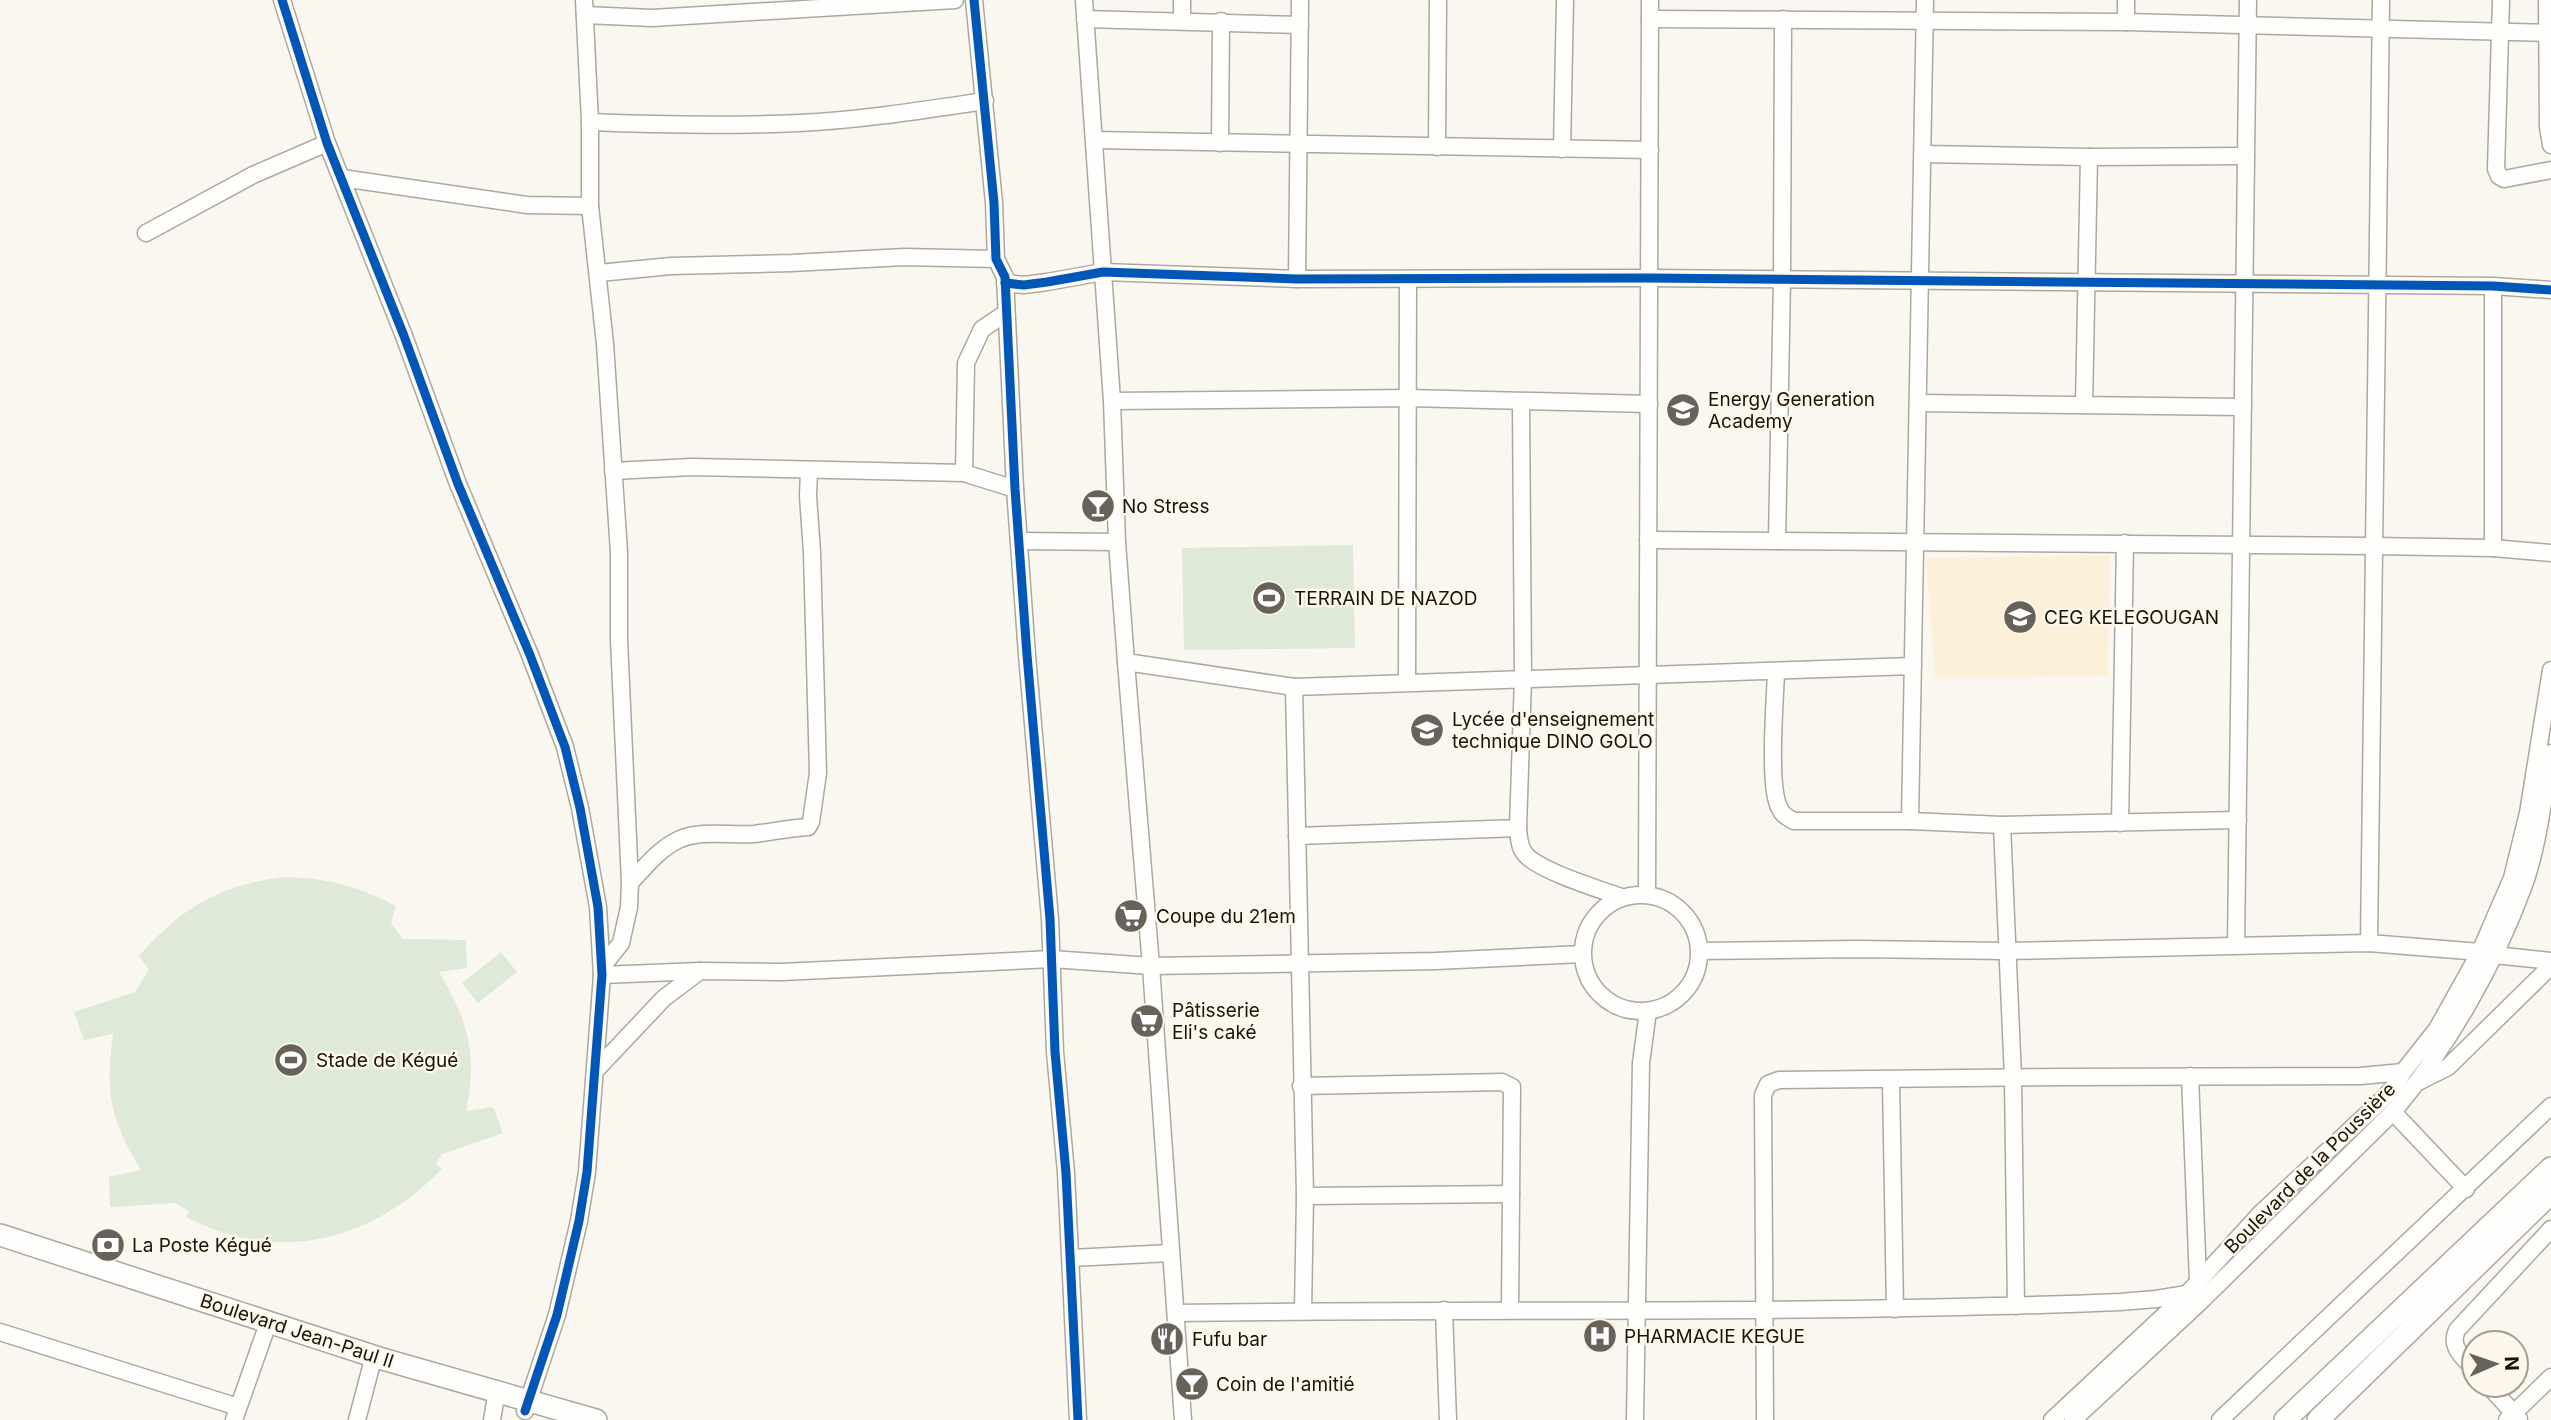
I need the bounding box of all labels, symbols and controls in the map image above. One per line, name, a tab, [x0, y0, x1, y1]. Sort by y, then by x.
place label: Energy Generation Academy	[1708, 388, 1875, 433]
school or university icon: Energy Generation Academy	[1664, 391, 1702, 429]
bar icon: No Stress	[1079, 487, 1117, 525]
place label: No Stress	[1122, 495, 1209, 518]
sports icon: TERRAIN DE NAZOD	[1250, 579, 1288, 617]
place label: TERRAIN DE NAZOD	[1294, 587, 1477, 610]
school or university icon: CEG KELEGOUGAN	[2001, 598, 2039, 636]
place label: CEG KELEGOUGAN	[2044, 606, 2219, 629]
place label: Lycée d'enseignement technique DINO GOLO	[1452, 708, 1654, 753]
school or university icon: Lycée d'enseignement technique DINO GOLO	[1408, 711, 1446, 749]
supermarket icon: Coupe du 21em	[1112, 897, 1150, 935]
place label: Coupe du 21em	[1156, 905, 1296, 928]
place label: Pâtisserie Eli's caké	[1172, 999, 1260, 1044]
supermarket icon: Pâtisserie Eli's caké	[1128, 1002, 1166, 1040]
sports icon: Stade de Kégué	[272, 1041, 310, 1079]
place label: Stade de Kégué	[316, 1049, 458, 1072]
street label: Boulevard de la Poussière	[2220, 1078, 2400, 1258]
bank icon: La Poste Kégué	[89, 1226, 127, 1264]
place label: La Poste Kégué	[132, 1234, 272, 1257]
street label: Boulevard Jean-Paul II	[197, 1289, 397, 1373]
hospital icon: PHARMACIE KEGUE	[1581, 1317, 1619, 1355]
restaurant icon: Fufu bar	[1148, 1320, 1186, 1358]
place label: PHARMACIE KEGUE	[1624, 1325, 1805, 1348]
place label: Fufu bar	[1192, 1328, 1267, 1351]
north arrow	[2460, 1329, 2530, 1399]
text: N	[2500, 1356, 2523, 1371]
bar icon: Coin de l'amitié	[1173, 1365, 1211, 1403]
place label: Coin de l'amitié	[1216, 1373, 1355, 1396]

